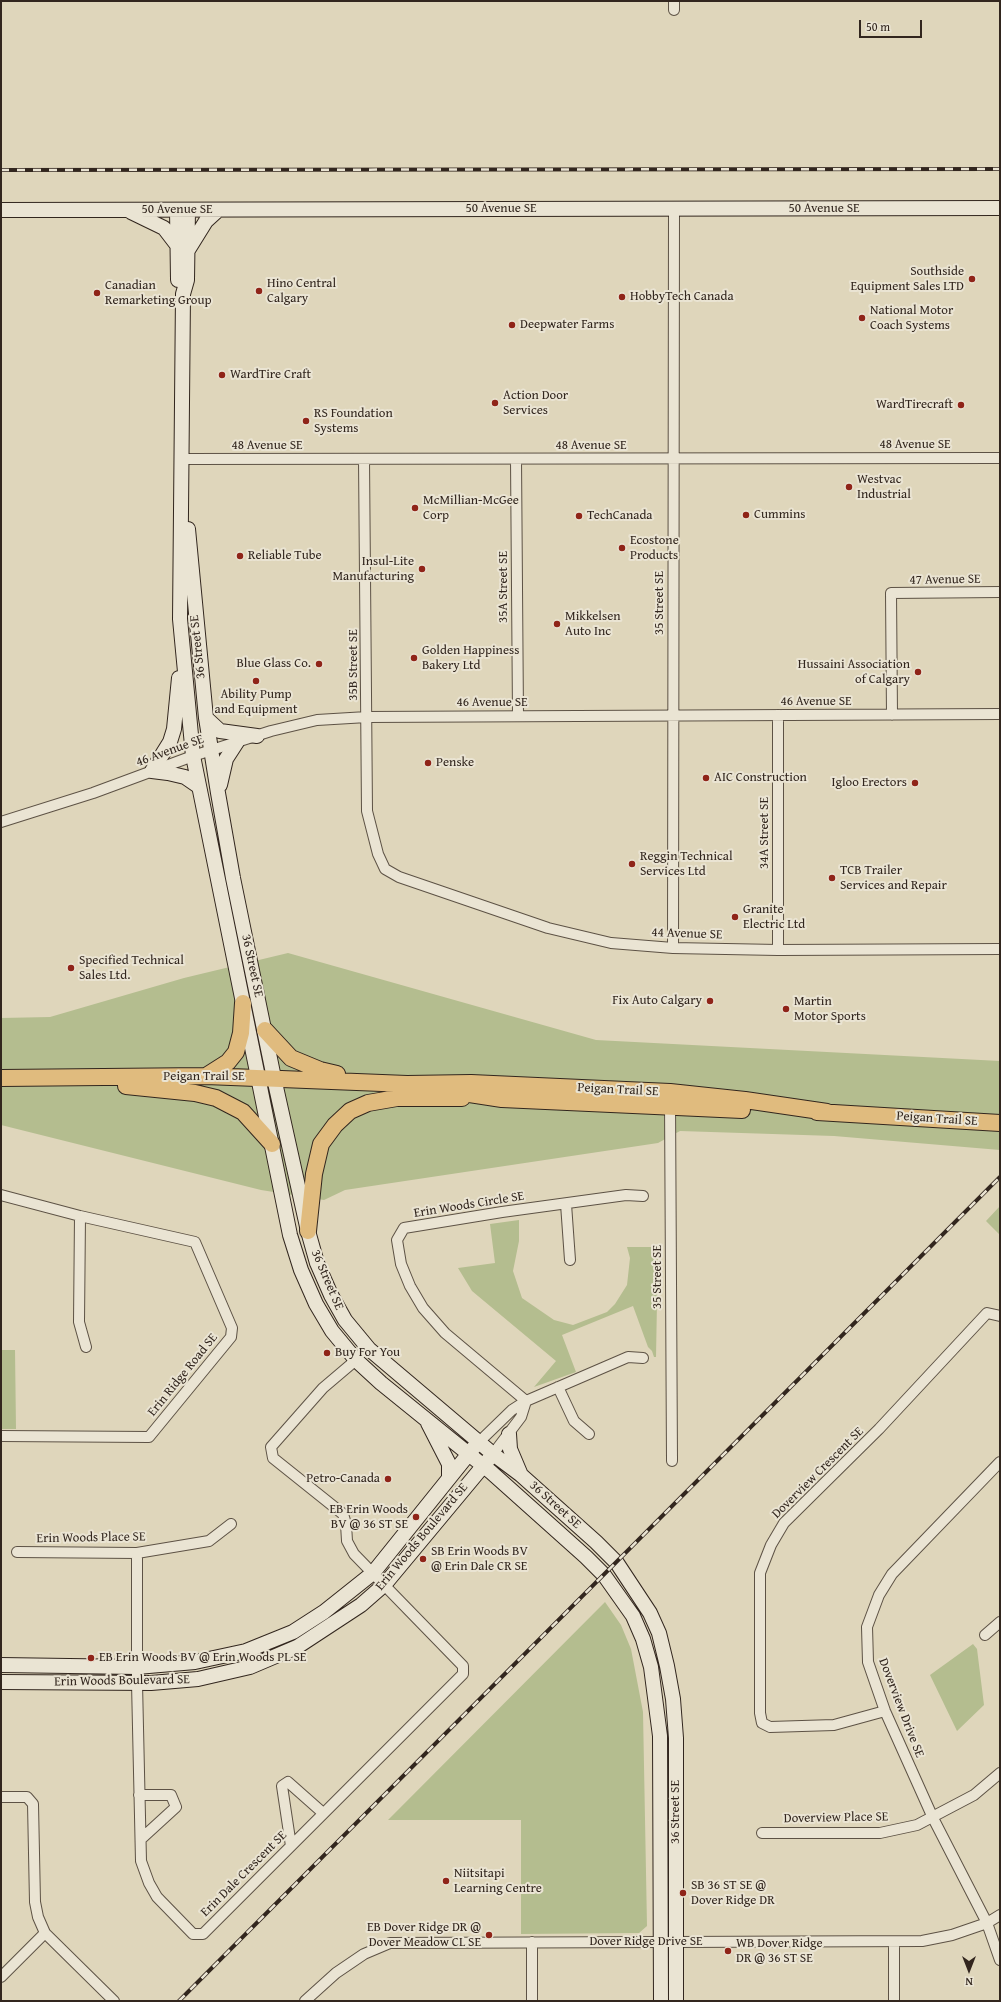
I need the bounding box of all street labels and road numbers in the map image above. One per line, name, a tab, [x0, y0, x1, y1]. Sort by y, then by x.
street label: 50 Avenue SE	[465, 201, 537, 217]
street label: 50 Avenue SE	[788, 201, 860, 217]
street label: 50 Avenue SE	[141, 202, 213, 218]
street label: 48 Avenue SE	[879, 437, 951, 453]
street label: 48 Avenue SE	[231, 438, 303, 454]
street label: 48 Avenue SE	[555, 438, 627, 454]
street label: 35A Street SE	[496, 551, 512, 623]
street label: 35 Street SE	[652, 571, 668, 635]
street label: 47 Avenue SE	[909, 572, 981, 588]
street label: 36 Street SE	[187, 614, 209, 680]
street label: 35B Street SE	[346, 629, 362, 701]
street label: 46 Avenue SE	[780, 694, 852, 710]
street label: 46 Avenue SE	[456, 695, 528, 711]
street label: 46 Avenue SE	[134, 732, 206, 770]
street label: 34A Street SE	[757, 797, 773, 869]
street label: 44 Avenue SE	[651, 925, 723, 943]
street label: 36 Street SE	[238, 933, 266, 999]
street label: Peigan Trail SE	[163, 1069, 245, 1085]
street label: Peigan Trail SE	[577, 1080, 659, 1100]
street label: Peigan Trail SE	[896, 1108, 978, 1130]
street label: Erin Woods Circle SE	[413, 1189, 525, 1221]
street label: 35 Street SE	[650, 1245, 666, 1309]
street label: 36 Street SE	[307, 1247, 347, 1313]
street label: Erin Ridge Road SE	[145, 1330, 221, 1420]
street label: Doverview Crescent SE	[769, 1424, 867, 1522]
street label: 36 Street SE	[526, 1478, 584, 1532]
street label: Erin Woods Boulevard SE	[372, 1480, 472, 1594]
street label: Erin Woods Place SE	[36, 1529, 146, 1547]
street label: Doverview Drive SE	[875, 1656, 927, 1760]
street label: Erin Woods Boulevard SE	[54, 1672, 190, 1690]
street label: 36 Street SE	[668, 1780, 684, 1844]
street label: Doverview Place SE	[784, 1809, 888, 1827]
street label: Erin Dale Crescent SE	[198, 1828, 290, 1920]
street label: Dover Ridge Drive SE	[589, 1934, 703, 1950]

